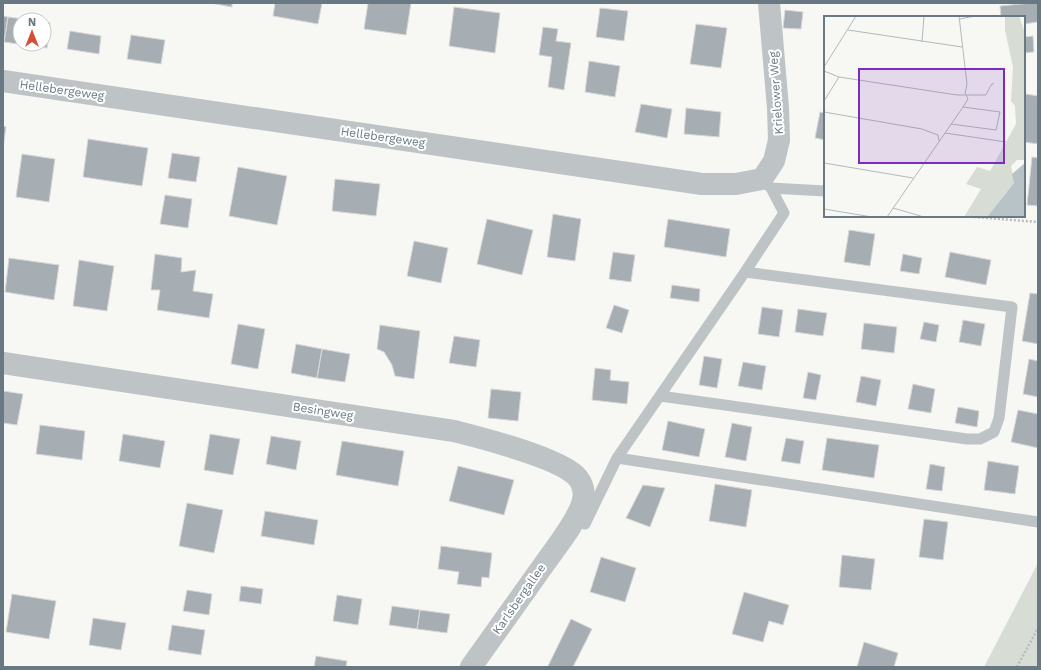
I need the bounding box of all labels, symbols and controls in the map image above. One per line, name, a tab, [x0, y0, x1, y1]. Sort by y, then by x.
north arrow	[12, 12, 52, 52]
text: N	[28, 16, 36, 29]
inset map	[824, 16, 1025, 217]
street label: Krielower Weg	[766, 50, 786, 135]
street label: Hellebergeweg	[19, 77, 106, 103]
street label: Hellebergeweg	[340, 124, 427, 150]
street label: Besingweg	[292, 399, 355, 423]
street label: Karlsbergallee	[490, 561, 549, 637]

